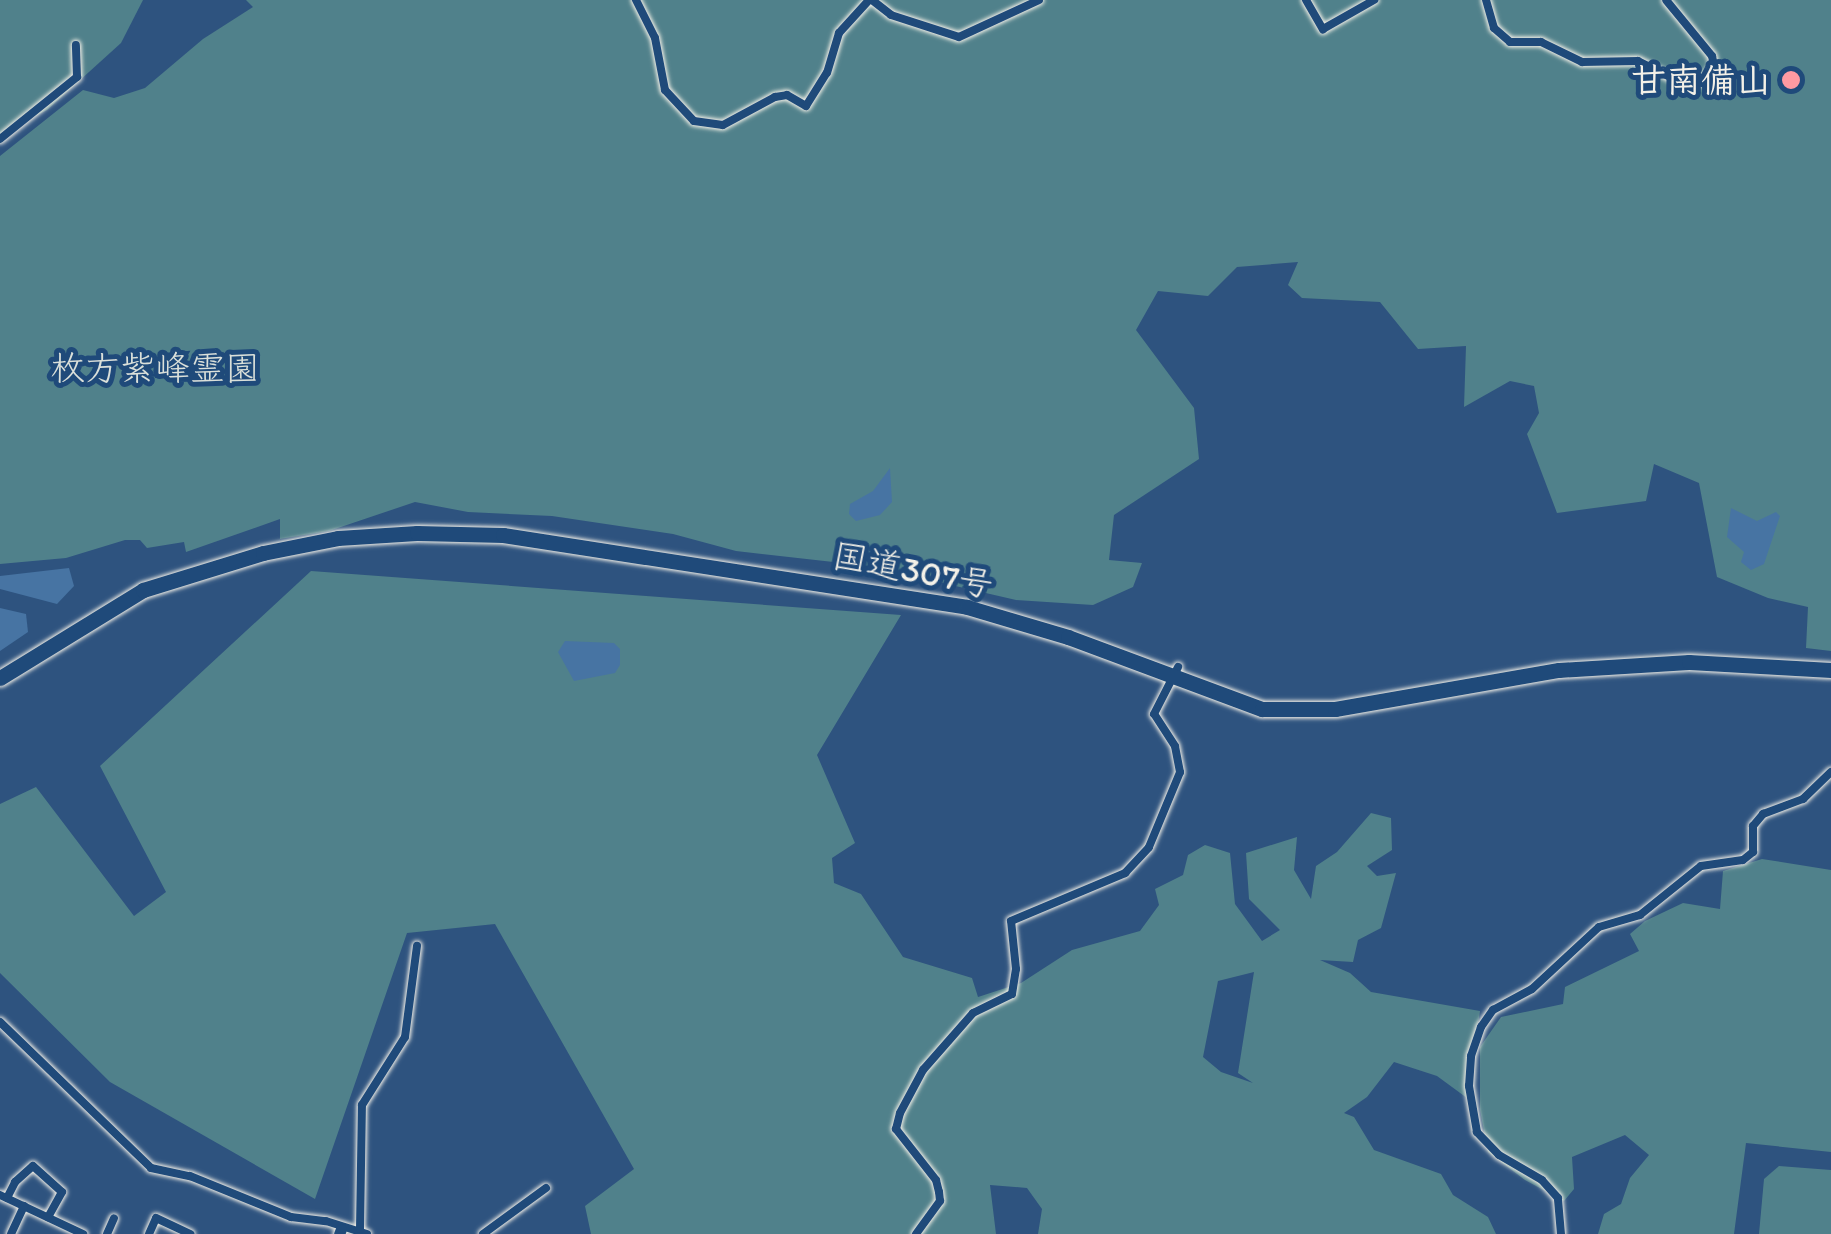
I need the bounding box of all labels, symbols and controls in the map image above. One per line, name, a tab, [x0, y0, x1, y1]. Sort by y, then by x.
place label: 甘南備山	[1631, 59, 1771, 101]
marker: 甘南備山	[1780, 69, 1802, 91]
park label: 枚方紫峰霊園	[50, 347, 260, 389]
street label: 国道307号	[829, 534, 997, 606]

